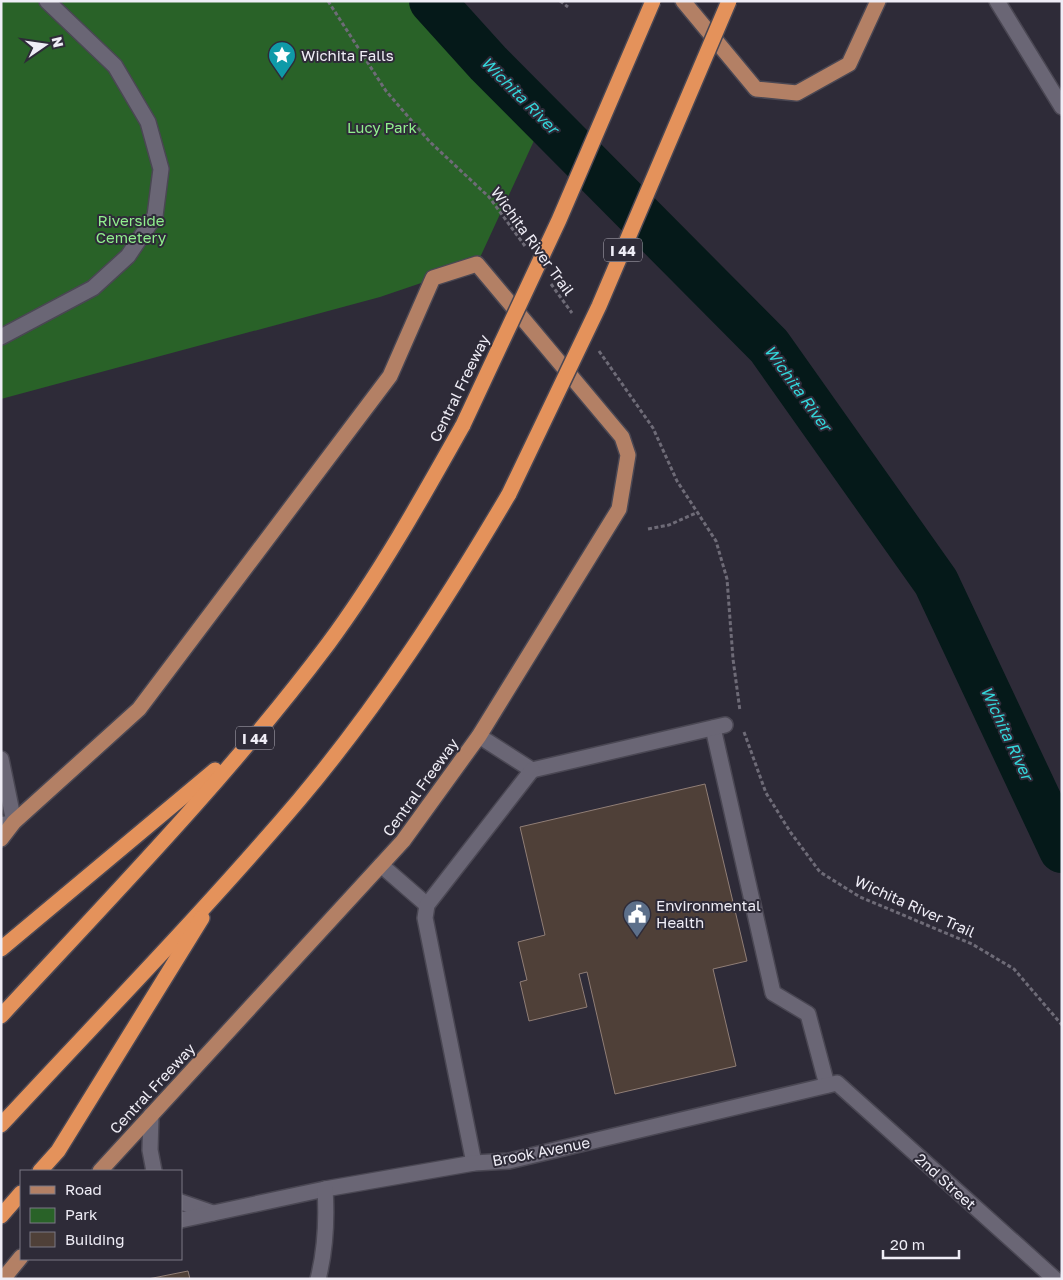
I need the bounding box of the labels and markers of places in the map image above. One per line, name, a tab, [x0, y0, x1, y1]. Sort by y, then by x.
place icon: Wichita Falls	[267, 40, 297, 79]
place label: Wichita Falls	[301, 46, 394, 64]
place label: Environmental Health	[656, 896, 761, 931]
public building icon: Environmental Health	[622, 899, 652, 938]

